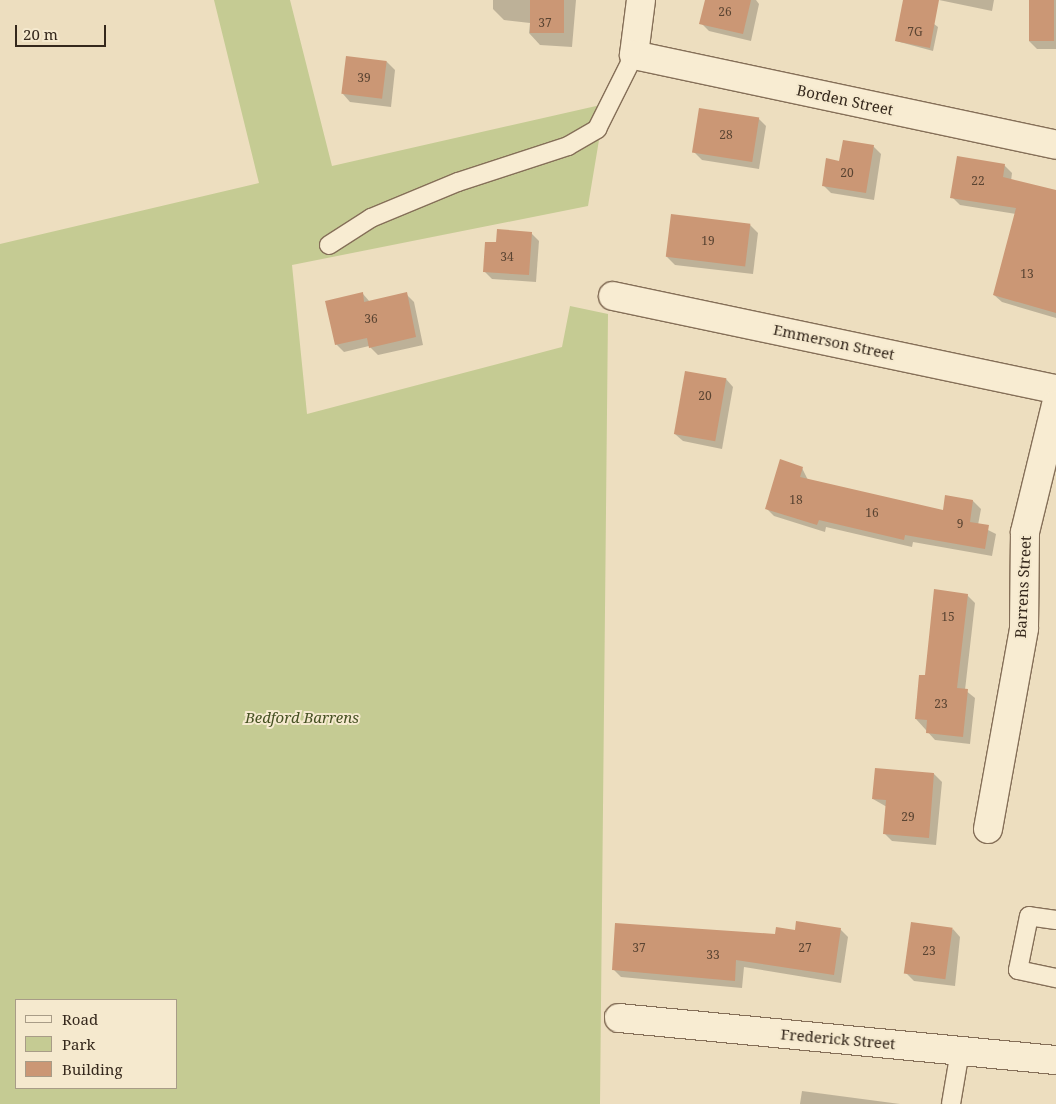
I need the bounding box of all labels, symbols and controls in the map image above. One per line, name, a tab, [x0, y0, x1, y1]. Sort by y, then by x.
house number: 26	[718, 5, 732, 19]
scale bar	[18, 15, 109, 47]
house number: 37	[538, 16, 552, 30]
text: 20 m	[23, 24, 58, 44]
house number: 7G	[907, 25, 923, 39]
house number: 39	[357, 71, 371, 85]
street label: Borden Street	[795, 81, 895, 119]
house number: 28	[719, 128, 733, 142]
house number: 20	[840, 166, 854, 180]
house number: 22	[971, 174, 985, 188]
house number: 19	[701, 234, 715, 248]
house number: 34	[500, 250, 514, 264]
house number: 13	[1020, 267, 1034, 281]
house number: 36	[364, 312, 378, 326]
street label: Emmerson Street	[772, 320, 896, 364]
house number: 20	[698, 389, 712, 403]
house number: 18	[789, 493, 803, 507]
house number: 16	[865, 506, 879, 520]
house number: 9	[957, 517, 963, 531]
street label: Barrens Street	[1011, 535, 1035, 639]
house number: 15	[941, 610, 955, 624]
house number: 23	[934, 697, 948, 711]
park label: Bedford Barrens	[245, 709, 359, 727]
house number: 29	[901, 810, 915, 824]
house number: 37	[632, 941, 646, 955]
house number: 27	[798, 941, 812, 955]
house number: 23	[922, 944, 936, 958]
house number: 33	[706, 948, 720, 962]
legend	[15, 999, 178, 1089]
text: Road	[62, 1009, 98, 1029]
street label: Frederick Street	[780, 1025, 896, 1053]
text: Park	[62, 1034, 95, 1054]
text: Building	[62, 1059, 123, 1079]

